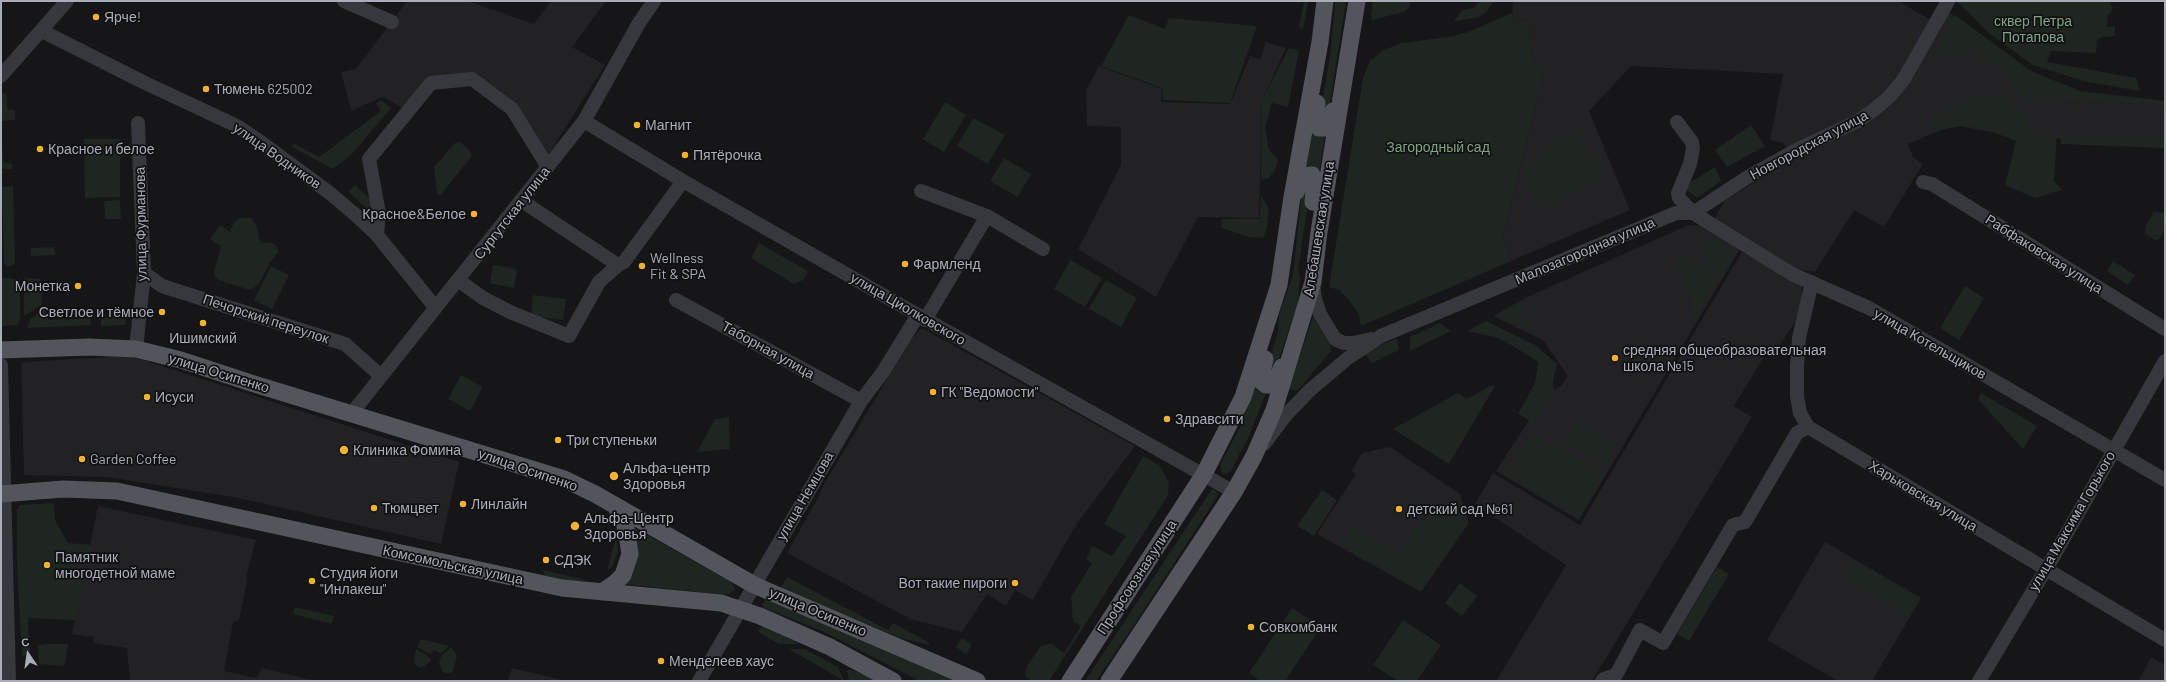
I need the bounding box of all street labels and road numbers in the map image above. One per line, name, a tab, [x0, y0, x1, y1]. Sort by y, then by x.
street label: Новгородская улица	[1747, 107, 1871, 183]
street label: улица Водников	[230, 119, 324, 193]
street label: Алебашевская улица	[1300, 160, 1338, 298]
street label: Сургутская улица	[471, 163, 553, 263]
street label: улица Фурманова	[132, 167, 150, 281]
street label: Рабфаковская улица	[1982, 211, 2106, 297]
street label: Малозагородная улица	[1513, 214, 1657, 288]
street label: улица Циолковского	[847, 269, 969, 349]
street label: Печорский переулок	[201, 291, 331, 347]
street label: улица Котельщиков	[1871, 305, 1989, 383]
street label: Таборная улица	[719, 318, 817, 382]
street label: улица Осипенко	[167, 350, 271, 396]
street label: улица Осипенко	[476, 445, 580, 495]
street label: улица Максима Горького	[2025, 448, 2119, 594]
street label: улица Немцова	[773, 449, 837, 543]
street label: Харьковская улица	[1866, 457, 1980, 535]
street label: Профсоюзная улица	[1094, 516, 1180, 638]
street label: Комсомольская улица	[381, 542, 525, 588]
street label: улица Осипенко	[767, 584, 869, 640]

